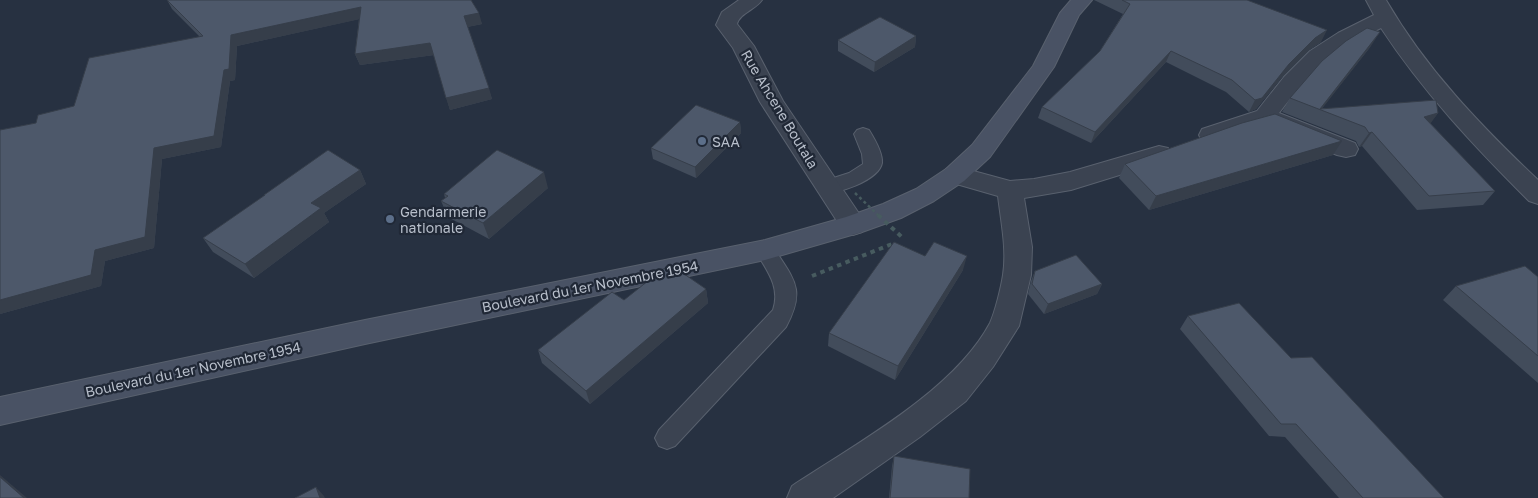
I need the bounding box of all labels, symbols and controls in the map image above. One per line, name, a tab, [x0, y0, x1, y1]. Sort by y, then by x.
street label: Rue Ahcene Boutala	[738, 47, 822, 171]
place label: SAA	[712, 133, 740, 150]
marker: SAA	[696, 135, 708, 147]
place label: Gendarmerie nationale	[400, 203, 486, 236]
marker: Gendarmerie nationale	[384, 213, 396, 225]
street label: Boulevard du 1er Novembre 1954	[480, 257, 700, 315]
street label: Boulevard du 1er Novembre 1954	[84, 338, 302, 400]

